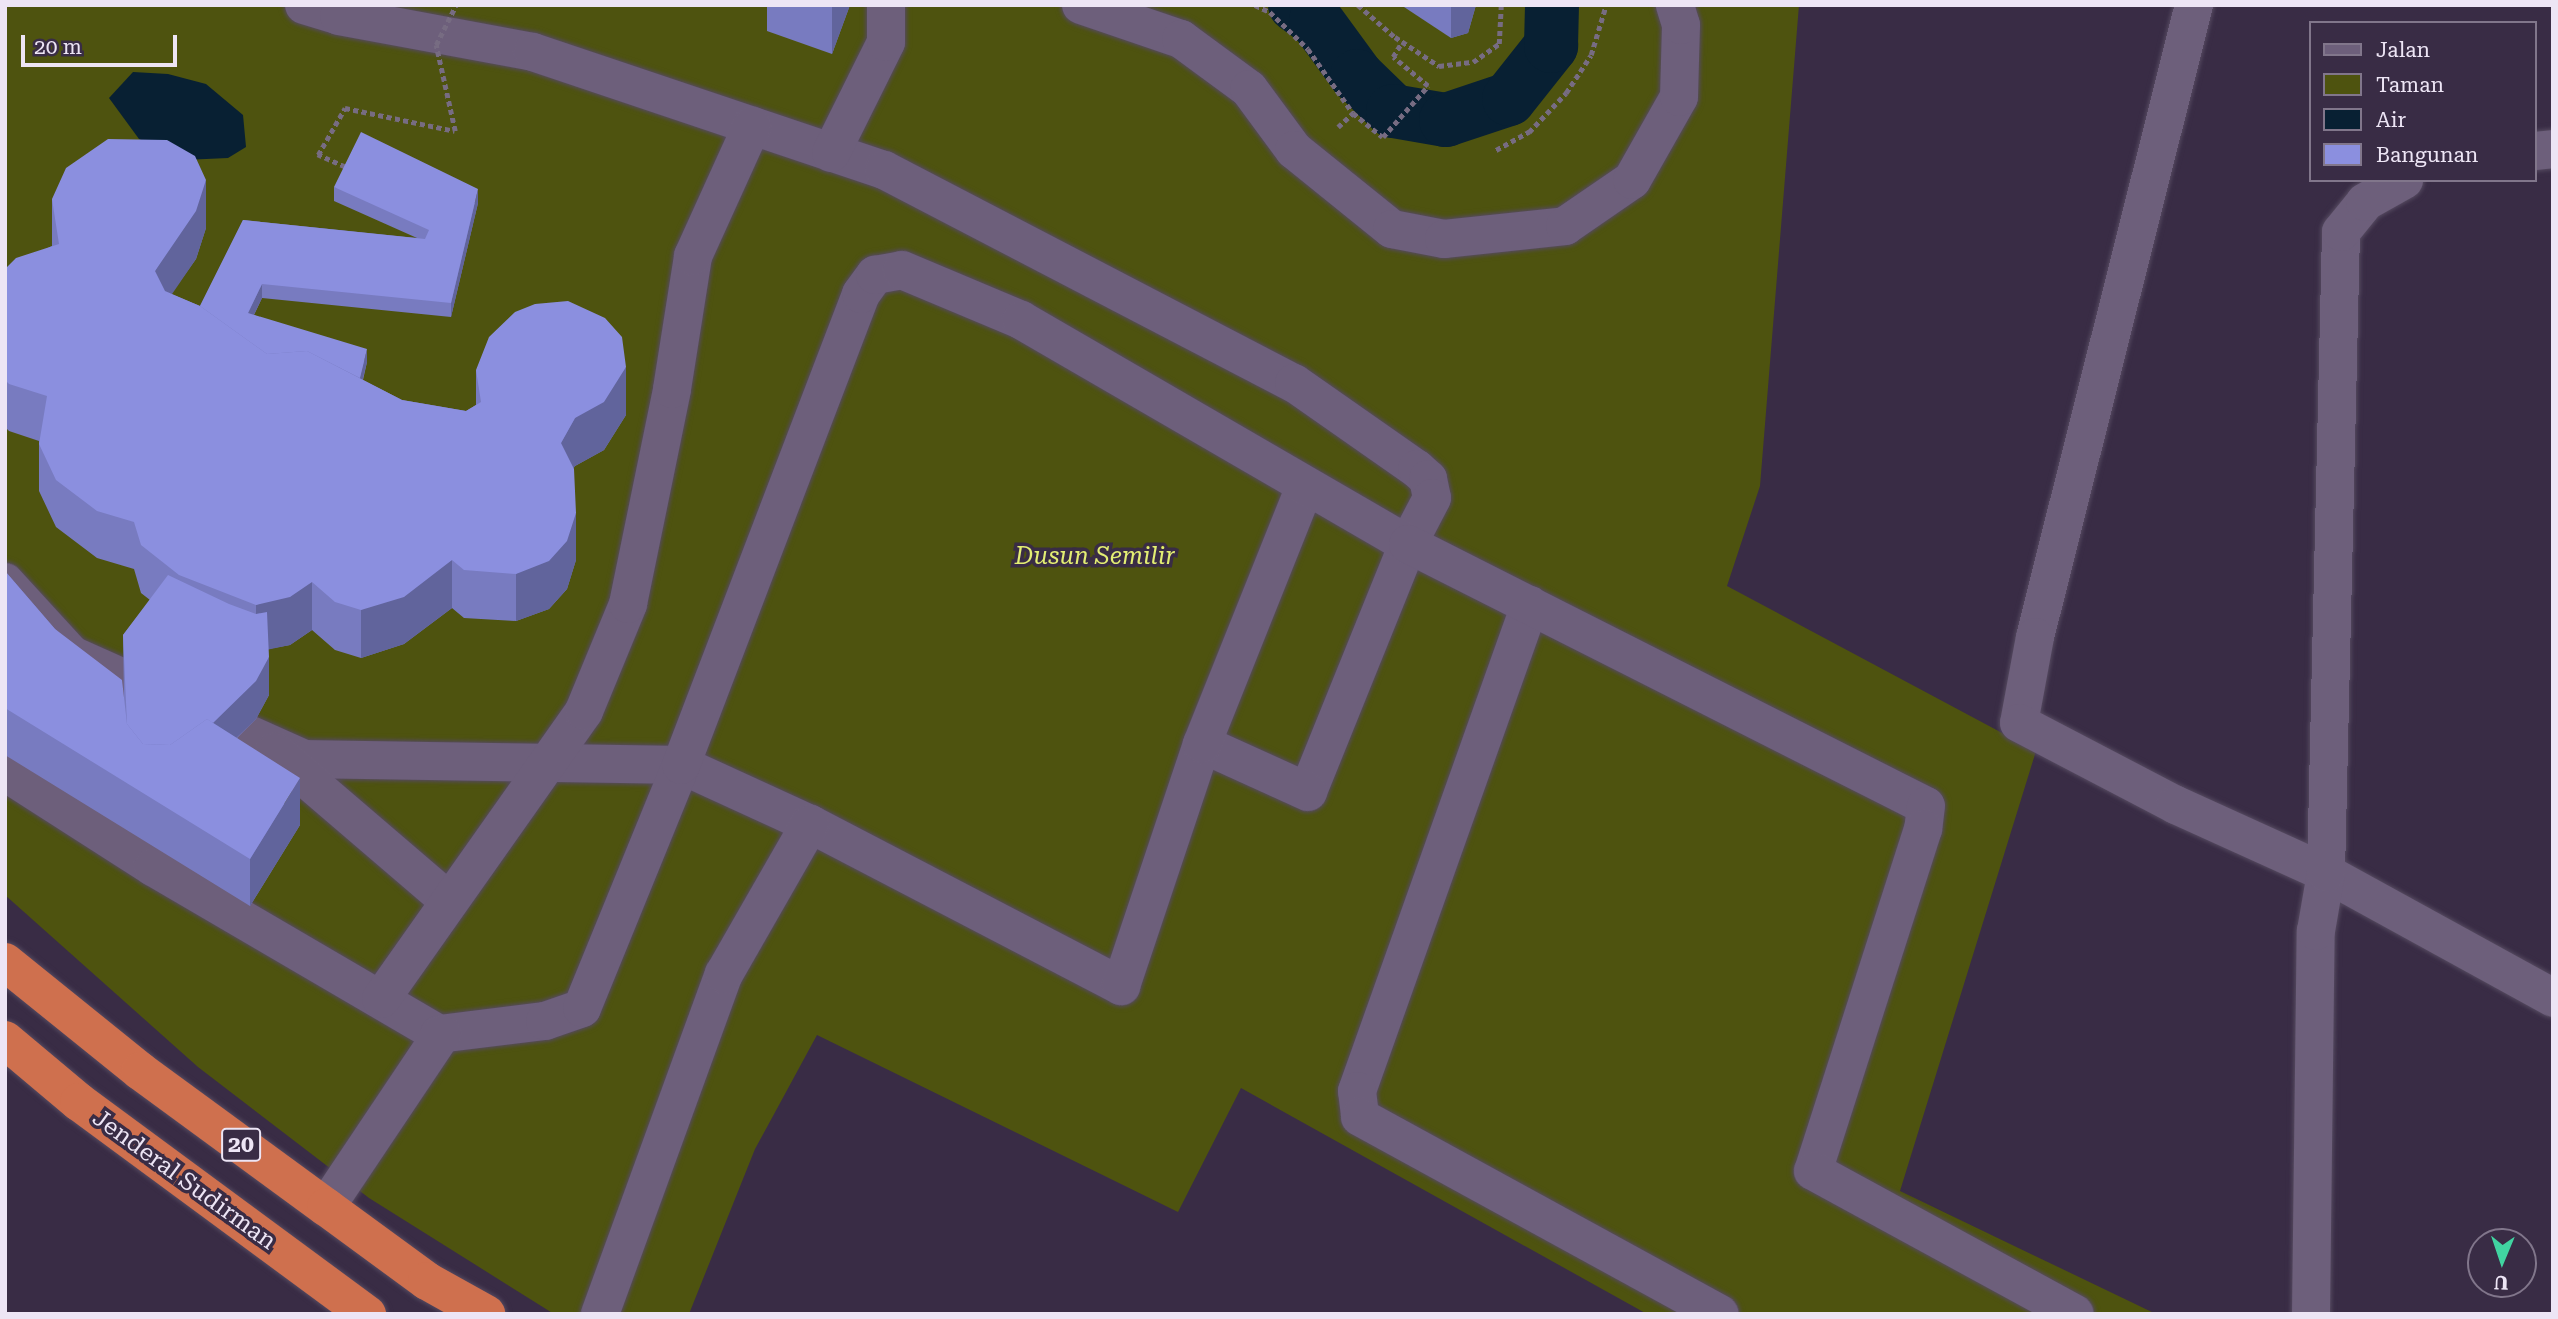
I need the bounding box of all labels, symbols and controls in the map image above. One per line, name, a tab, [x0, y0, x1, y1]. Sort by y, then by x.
scale bar	[24, 21, 180, 65]
legend	[2310, 21, 2537, 182]
text: 20 m	[34, 35, 82, 59]
text: Jalan	[2376, 38, 2430, 62]
text: Taman	[2376, 73, 2444, 97]
text: Air	[2376, 108, 2406, 132]
text: Bangunan	[2376, 143, 2478, 167]
park label: Dusun Semilir	[1015, 543, 1175, 571]
street label: Jenderal Sudirman	[87, 1104, 281, 1256]
road number: 20	[220, 1126, 262, 1164]
north arrow	[2467, 1228, 2537, 1298]
text: U	[2494, 1271, 2509, 1294]

